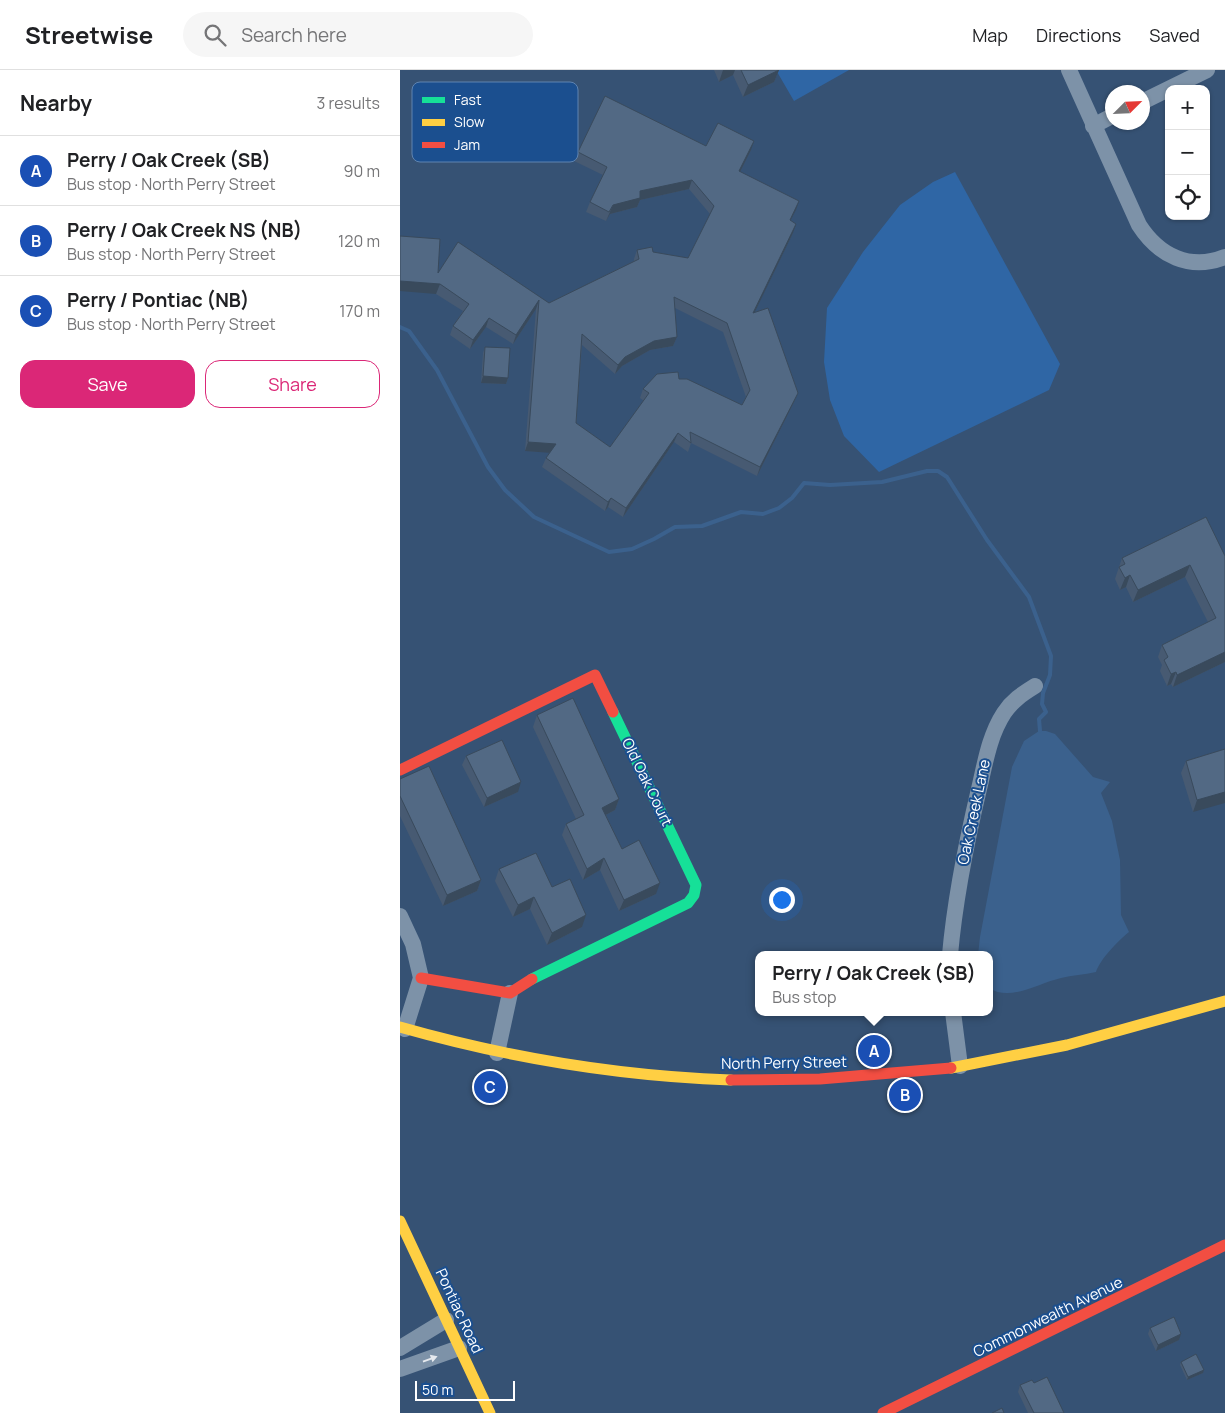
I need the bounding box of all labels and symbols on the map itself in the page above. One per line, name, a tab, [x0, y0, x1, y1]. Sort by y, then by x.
legend	[412, 82, 578, 162]
north arrow	[1105, 85, 1150, 130]
text: Fast	[454, 90, 482, 109]
text: Slow	[454, 112, 485, 131]
text: Jam	[454, 135, 480, 154]
street label: Old Oak Court	[617, 734, 678, 829]
street label: Oak Creek Lane	[952, 757, 995, 867]
your location	[769, 887, 795, 913]
pin: A	[858, 1032, 890, 1070]
street label: North Perry Street	[721, 1051, 847, 1074]
pin: C	[474, 1068, 506, 1106]
pin: B	[889, 1076, 921, 1114]
street label: Pontiac Road	[431, 1265, 488, 1357]
street label: Commonwealth Avenue	[970, 1271, 1126, 1362]
one-way arrow	[422, 1355, 437, 1362]
scale bar	[415, 1378, 515, 1401]

